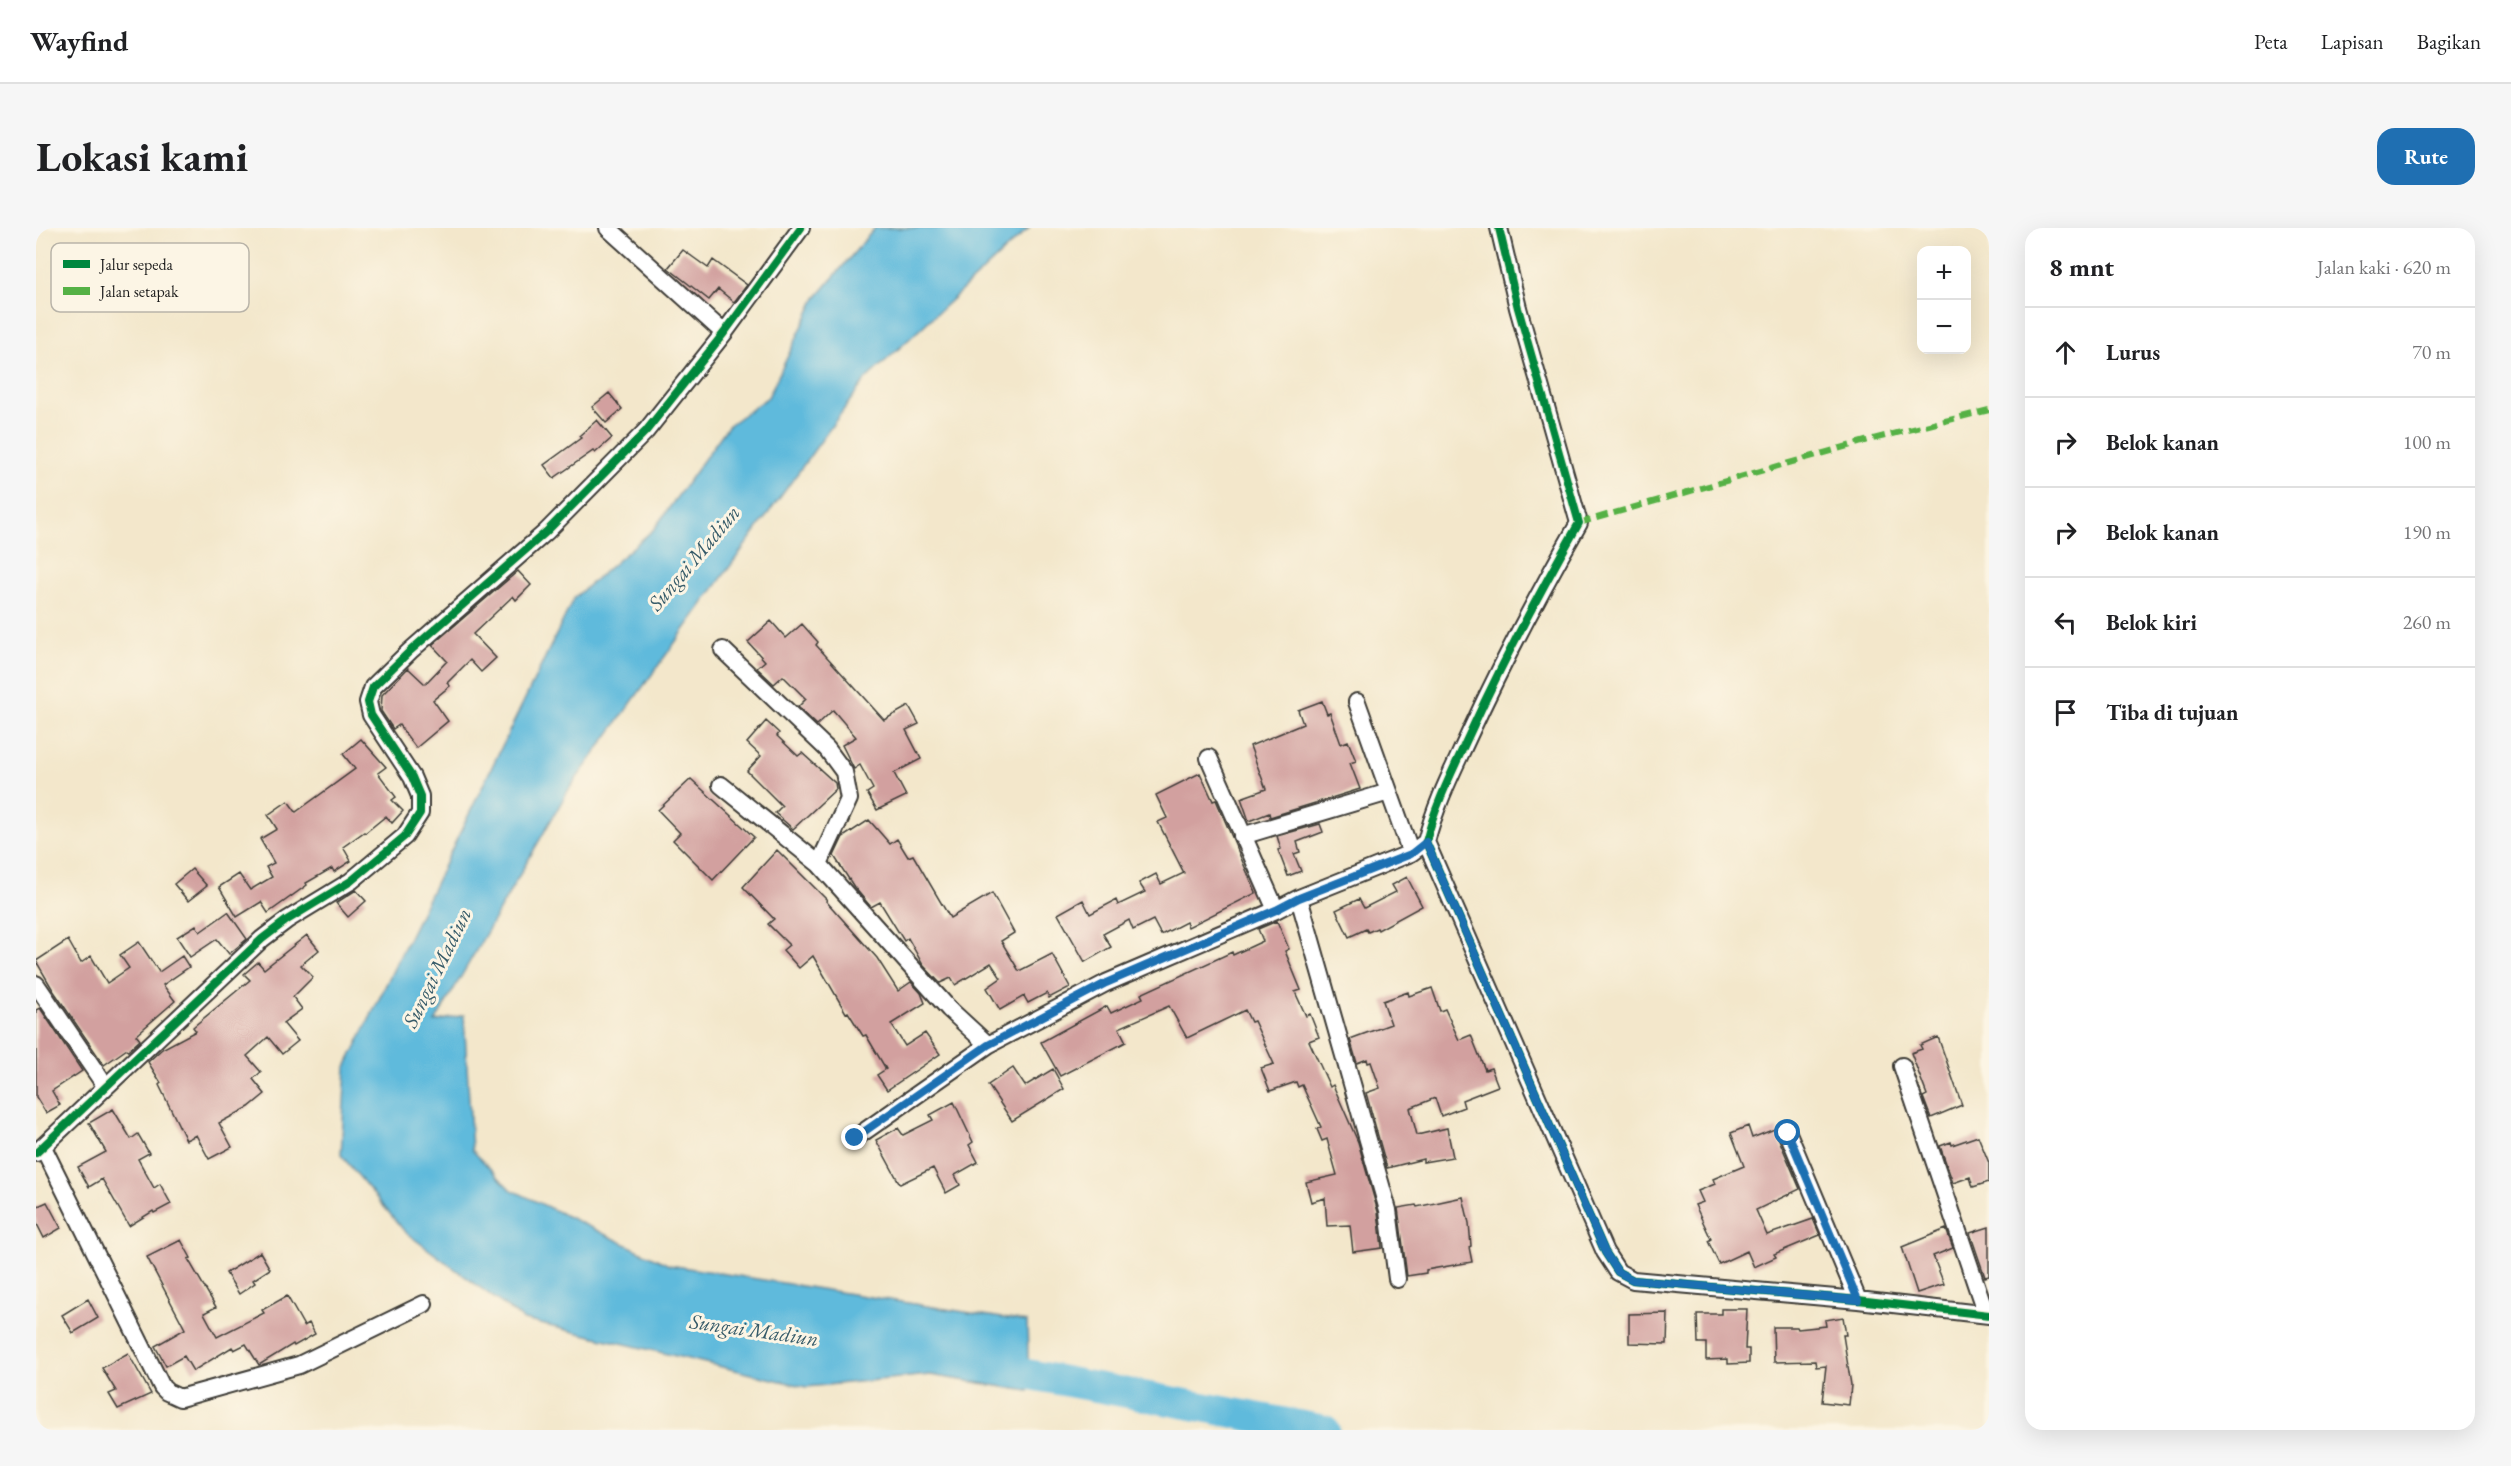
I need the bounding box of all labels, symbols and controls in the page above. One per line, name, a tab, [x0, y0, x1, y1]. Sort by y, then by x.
text: Wayfind	[30, 23, 128, 59]
text: Peta	[2254, 28, 2288, 55]
text: Lapisan	[2321, 28, 2384, 55]
text: Bagikan	[2417, 28, 2481, 55]
button: Rute	[2377, 128, 2475, 185]
text: Lokasi kami	[36, 129, 248, 184]
legend	[51, 243, 249, 312]
map controls	[1917, 246, 1971, 354]
button: +	[1917, 246, 1971, 300]
text: 8 mnt	[2049, 250, 2114, 284]
text: Jalur sepeda	[98, 254, 174, 275]
text: Jalan kaki · 620 m	[2317, 254, 2451, 280]
text: Jalan setapak	[98, 281, 179, 302]
button: −	[1917, 300, 1971, 354]
icon: ahead	[2049, 336, 2082, 369]
text: Lurus	[2106, 338, 2160, 367]
text: 70 m	[2412, 339, 2451, 365]
icon: right	[2049, 426, 2082, 459]
text: Belok kanan	[2106, 428, 2219, 457]
text: 100 m	[2403, 429, 2451, 455]
water label: Sungai Madiun	[641, 499, 746, 617]
icon: right	[2049, 516, 2082, 549]
text: Belok kanan	[2106, 518, 2219, 547]
text: 190 m	[2403, 519, 2451, 545]
icon: left	[2049, 606, 2082, 639]
text: Belok kiri	[2106, 608, 2197, 637]
text: 260 m	[2403, 609, 2451, 635]
icon: arrive	[2049, 696, 2082, 729]
text: Tiba di tujuan	[2106, 698, 2238, 727]
water label: Sungai Madiun	[396, 904, 477, 1033]
route start	[1774, 1119, 1800, 1145]
route end	[841, 1124, 867, 1150]
water label: Sungai Madiun	[687, 1307, 820, 1352]

